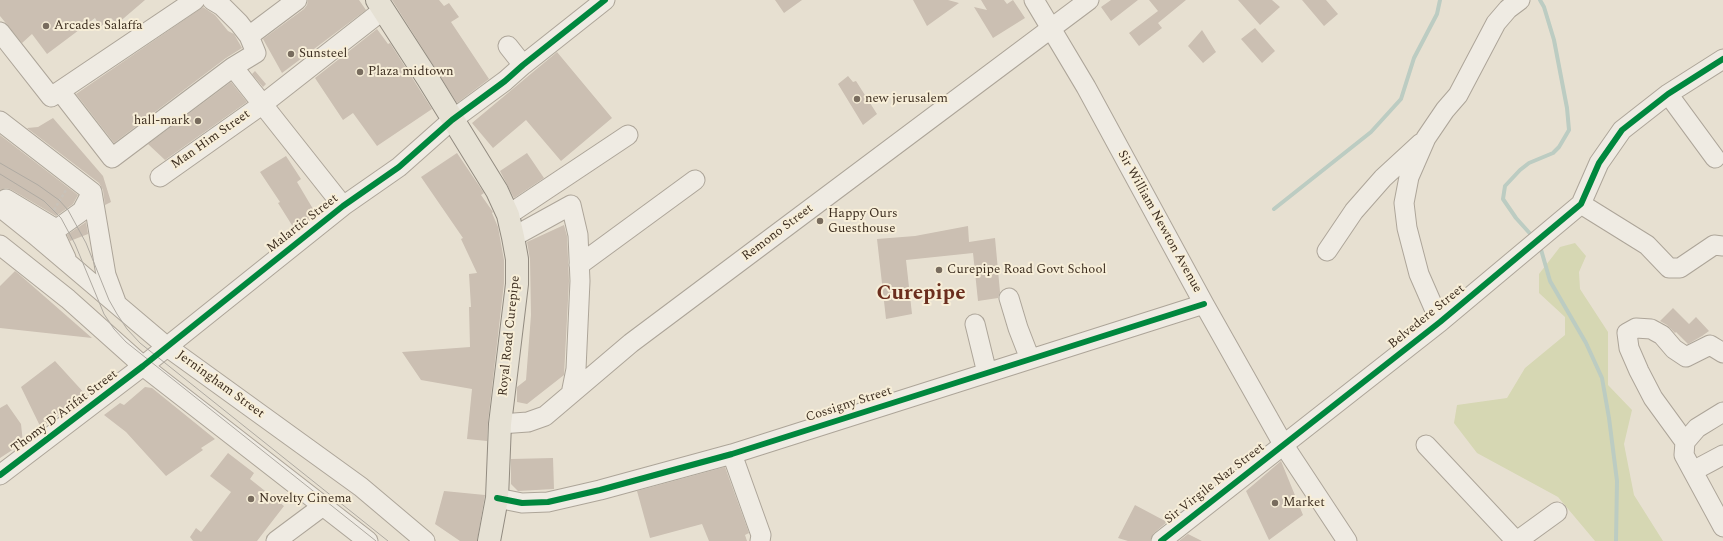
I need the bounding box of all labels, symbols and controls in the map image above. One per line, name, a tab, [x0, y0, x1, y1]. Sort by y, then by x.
place label: Arcades Salaffa	[54, 18, 143, 34]
marker: Arcades Salaffa	[41, 21, 51, 31]
place label: Sunsteel	[299, 46, 347, 62]
marker: Sunsteel	[286, 49, 296, 59]
place label: Plaza midtown	[368, 64, 454, 80]
marker: Plaza midtown	[355, 67, 365, 77]
place label: new jerusalem	[865, 91, 948, 107]
marker: new jerusalem	[852, 94, 862, 104]
street label: Man Him Street	[169, 107, 253, 173]
place label: hall-mark	[134, 113, 190, 129]
marker: hall-mark	[193, 116, 203, 126]
street label: Sir William Newton Avenue	[1113, 148, 1205, 296]
street label: Malartic Street	[264, 191, 342, 257]
street label: Remono Street	[739, 201, 817, 265]
place label: Happy Ours Guesthouse	[828, 206, 898, 237]
marker: Happy Ours Guesthouse	[815, 216, 825, 226]
place label: Curepipe Road Govt School	[947, 262, 1106, 278]
marker: Curepipe Road Govt School	[934, 265, 944, 275]
street label: Royal Road Curepipe	[496, 275, 524, 397]
street label: Belvedere Street	[1386, 281, 1468, 353]
district label: Curepipe	[876, 282, 966, 308]
street label: Jerningham Street	[173, 348, 267, 422]
street label: Thomy D'Arifat Street	[9, 367, 121, 457]
street label: Cossigny Street	[804, 384, 894, 426]
street label: Sir Virgile Naz Street	[1162, 440, 1268, 528]
place label: Novelty Cinema	[259, 491, 352, 507]
marker: Novelty Cinema	[246, 494, 256, 504]
place label: Market	[1283, 495, 1325, 511]
marker: Market	[1270, 498, 1280, 508]

